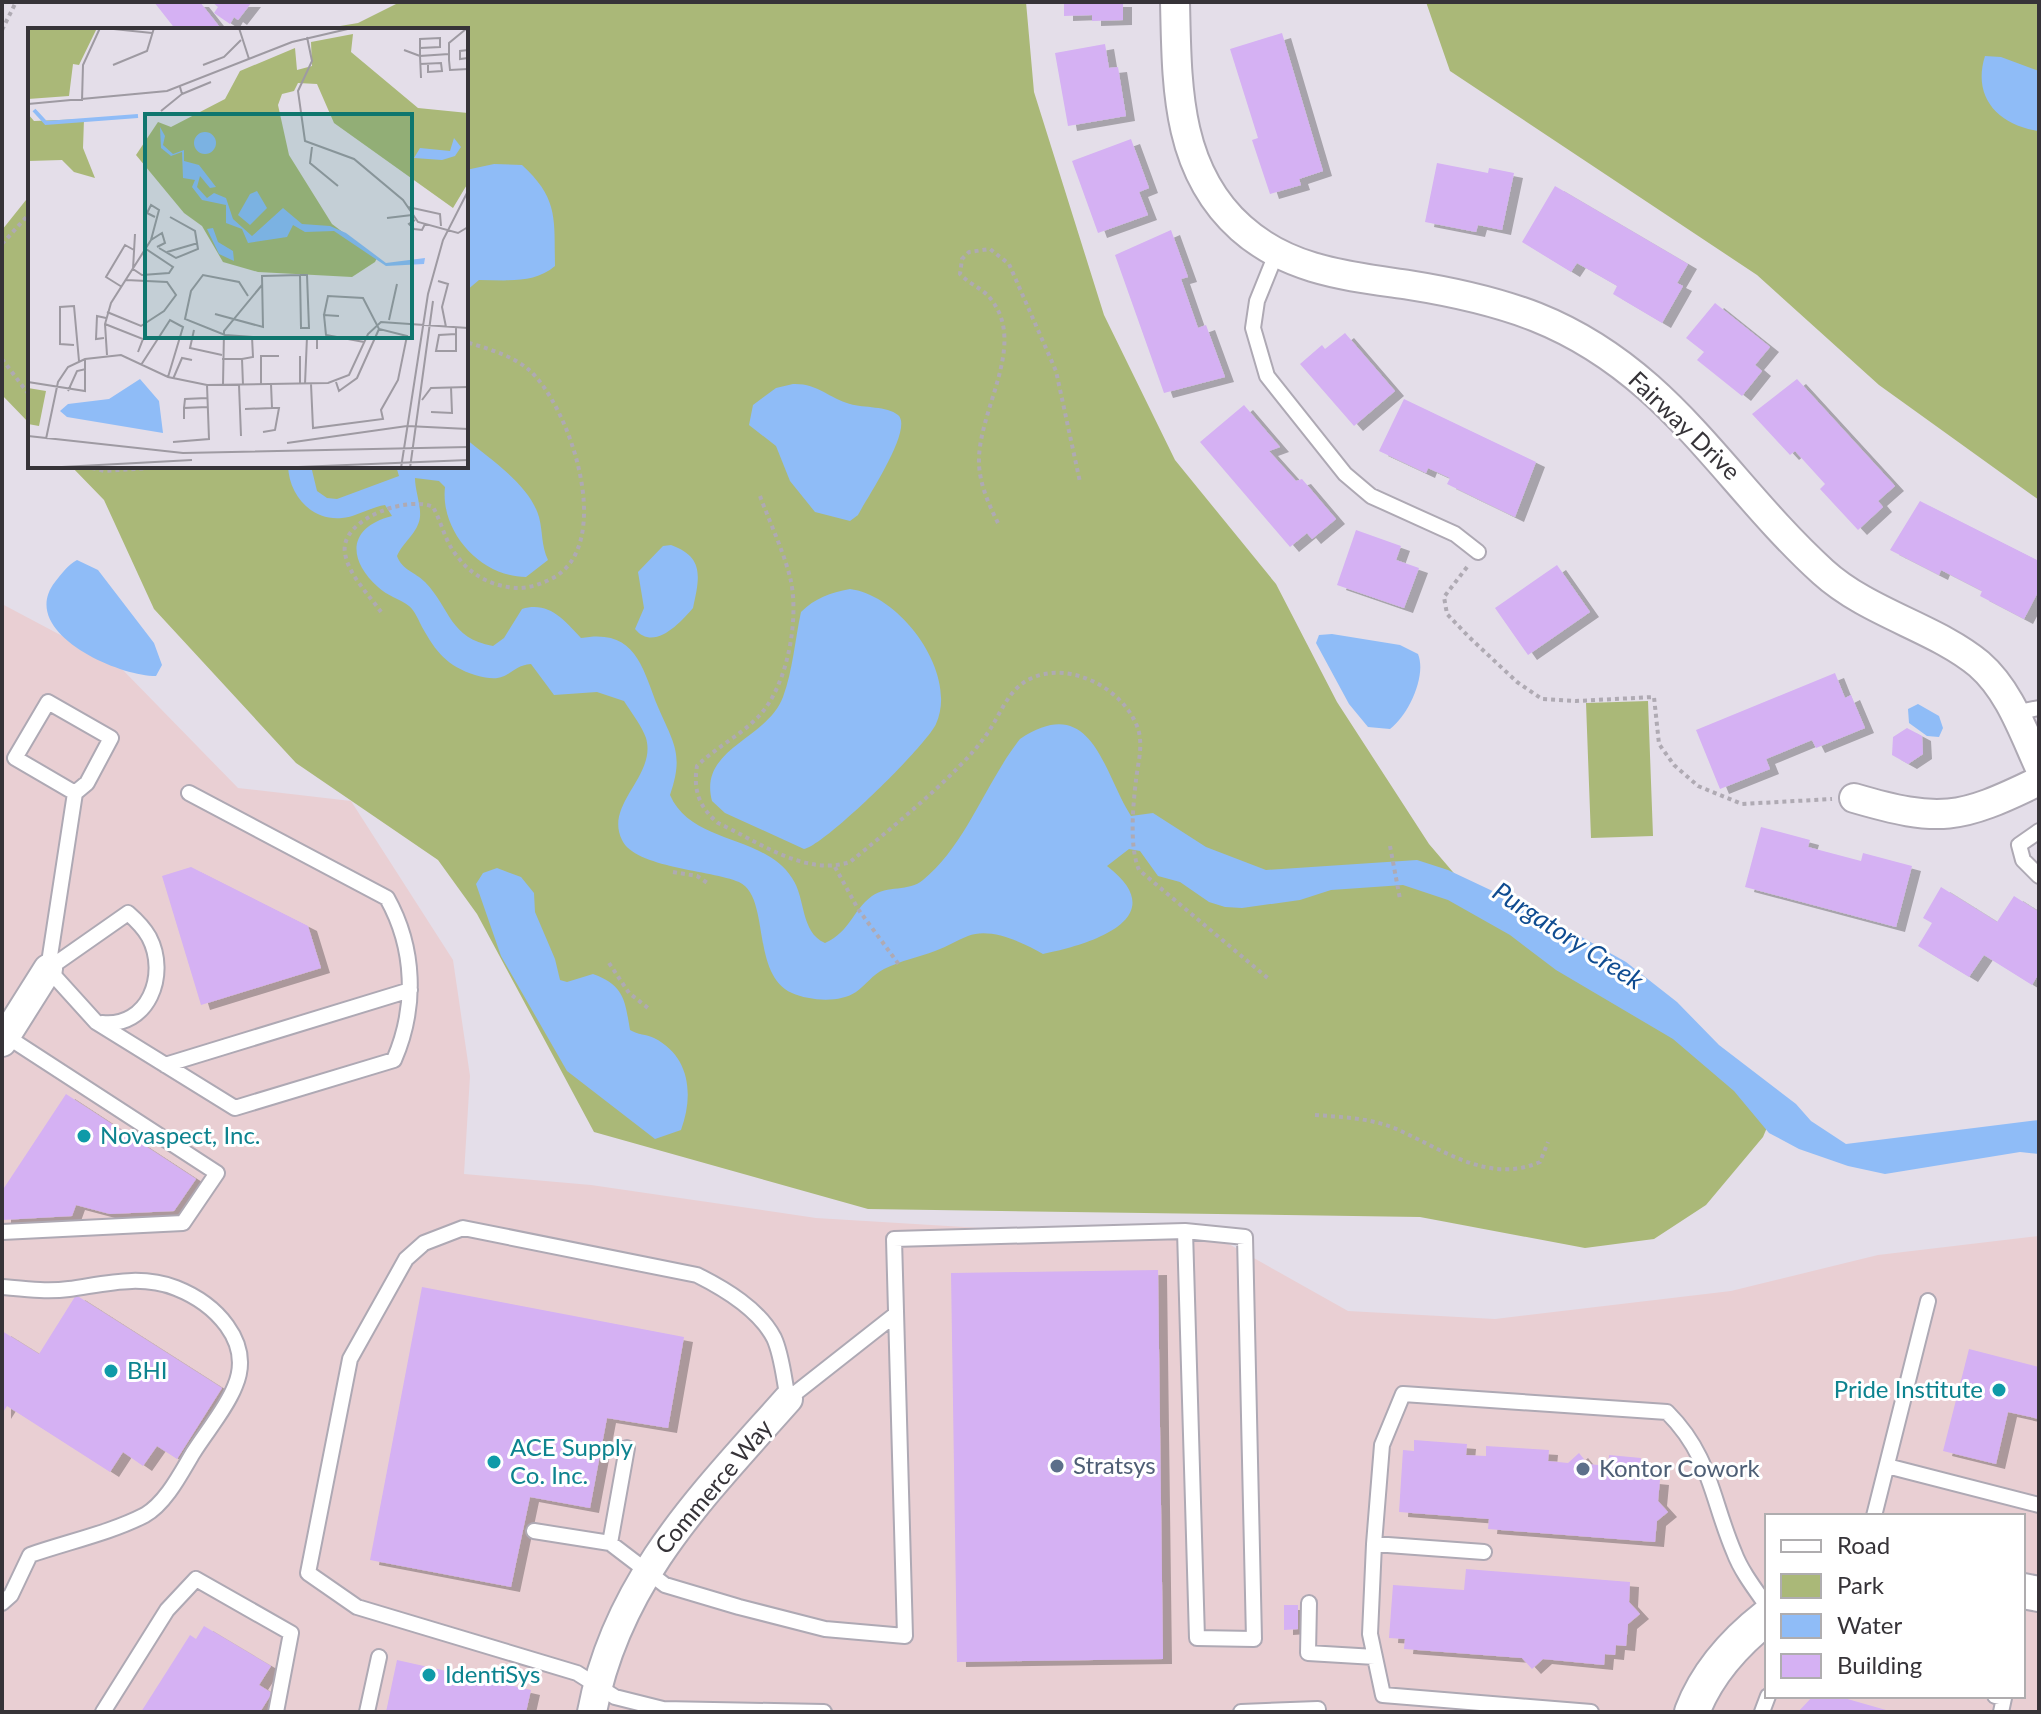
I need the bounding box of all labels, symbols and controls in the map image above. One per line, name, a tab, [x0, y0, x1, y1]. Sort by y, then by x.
inset map	[28, 28, 468, 468]
street label: Fairway Drive	[1623, 365, 1747, 485]
water label: Purgatory Creek	[1487, 875, 1651, 996]
place label: Novaspect, Inc.	[100, 1120, 261, 1149]
marker: Novaspect, Inc.	[75, 1127, 93, 1145]
place label: BHI	[127, 1355, 168, 1384]
marker: BHI	[102, 1362, 120, 1380]
place label: Pride Institute	[1834, 1374, 1983, 1403]
marker: Pride Institute	[1990, 1381, 2008, 1399]
street label: Commerce Way	[648, 1412, 778, 1559]
place label: ACE Supply Co. Inc.	[510, 1432, 634, 1489]
place label: Stratsys	[1073, 1450, 1156, 1479]
marker: ACE Supply Co. Inc.	[485, 1453, 503, 1471]
place label: Kontor Cowork	[1599, 1453, 1761, 1482]
marker: Stratsys	[1048, 1457, 1066, 1475]
marker: Kontor Cowork	[1574, 1460, 1592, 1478]
legend	[1765, 1514, 2025, 1698]
text: Road	[1837, 1530, 1890, 1559]
text: Park	[1837, 1570, 1885, 1599]
text: Water	[1837, 1610, 1902, 1639]
text: Building	[1837, 1650, 1922, 1679]
place label: IdentiSys	[445, 1659, 540, 1688]
marker: IdentiSys	[420, 1666, 438, 1684]

